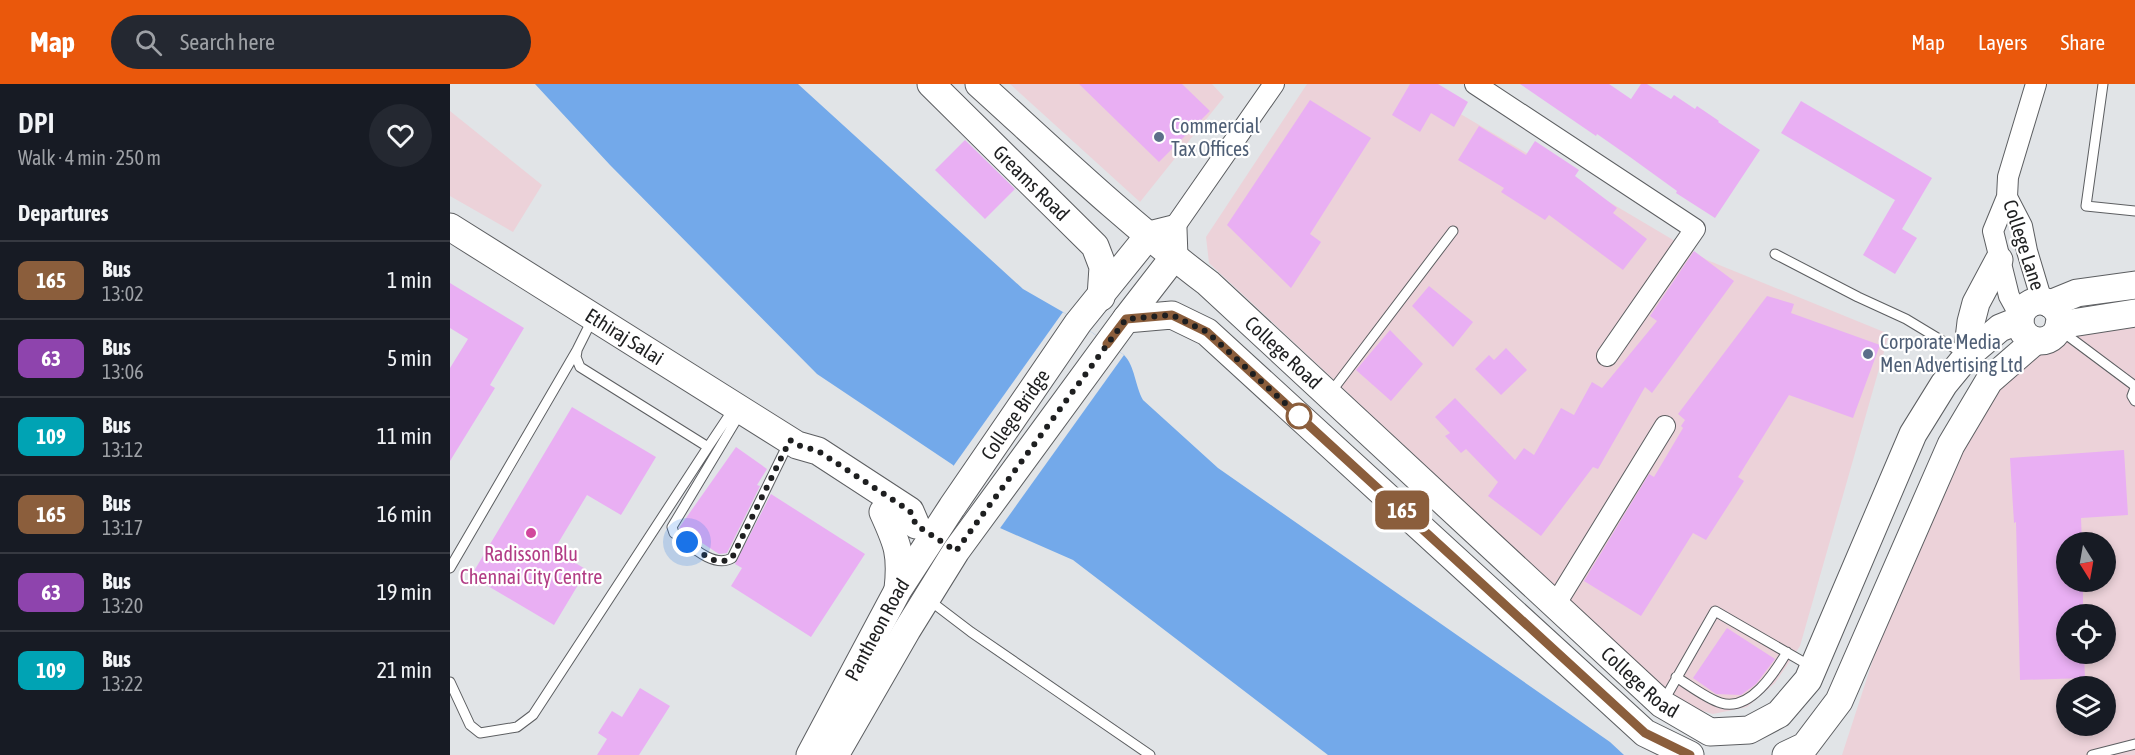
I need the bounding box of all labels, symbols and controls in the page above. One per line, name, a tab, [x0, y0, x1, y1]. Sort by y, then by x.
search box	[111, 15, 531, 69]
text: Map	[30, 26, 75, 58]
icon: search	[132, 26, 165, 59]
text: Search here	[180, 29, 275, 55]
text: Map	[1911, 30, 1945, 54]
text: Layers	[1978, 30, 2028, 54]
text: Share	[2061, 30, 2105, 54]
button: heart	[369, 104, 432, 167]
text: DPI	[18, 107, 55, 139]
place label: Commercial Tax Offices	[1171, 114, 1260, 160]
marker: Commercial Tax Offices	[1152, 130, 1166, 144]
street label: Greams Road	[989, 140, 1074, 225]
text: Walk · 4 min · 250 m	[18, 146, 161, 169]
street label: College Lane	[1999, 197, 2050, 293]
text: Departures	[18, 200, 108, 226]
text: Bus	[102, 256, 131, 282]
text: 1 min	[387, 267, 432, 293]
text: 165	[36, 268, 66, 292]
text: 13:02	[102, 282, 144, 305]
street label: Ethiraj Salai	[581, 303, 668, 369]
street label: College Road	[1240, 311, 1327, 393]
place label: Corporate Media Men Advertising Ltd	[1880, 330, 2023, 376]
text: Bus	[102, 334, 131, 360]
text: 5 min	[387, 345, 432, 371]
text: 63	[41, 346, 61, 370]
marker: Corporate Media Men Advertising Ltd	[1861, 347, 1875, 361]
text: 13:06	[102, 360, 144, 383]
street label: College Bridge	[976, 365, 1054, 464]
unlabelled marker	[1286, 403, 1312, 429]
text: Bus	[102, 412, 131, 438]
text: 11 min	[377, 423, 432, 449]
text: 109	[36, 424, 66, 448]
text: 13:12	[102, 438, 143, 461]
text: Bus	[102, 490, 131, 516]
line badge: 165	[1368, 490, 1436, 530]
text: 165	[1387, 498, 1417, 522]
text: 16 min	[377, 501, 432, 527]
text: 165	[36, 502, 66, 526]
text: 13:17	[102, 516, 143, 539]
marker: Radisson Blu Chennai City Centre	[524, 526, 538, 540]
your location	[672, 527, 702, 557]
north arrow	[2056, 532, 2116, 592]
map controls	[2056, 532, 2116, 736]
place label: Radisson Blu Chennai City Centre	[460, 542, 602, 588]
text: Bus	[102, 568, 131, 594]
street label: Pantheon Road	[840, 574, 913, 685]
text: 19 min	[377, 579, 432, 605]
text: 63	[41, 580, 61, 604]
text: 13:20	[102, 594, 143, 617]
button: locate	[2056, 604, 2116, 664]
street label: College Road	[1597, 642, 1683, 722]
text: Bus	[102, 646, 131, 672]
text: 21 min	[377, 657, 432, 683]
text: 109	[36, 658, 66, 682]
text: 13:22	[102, 672, 143, 695]
button: layers	[2056, 676, 2116, 736]

